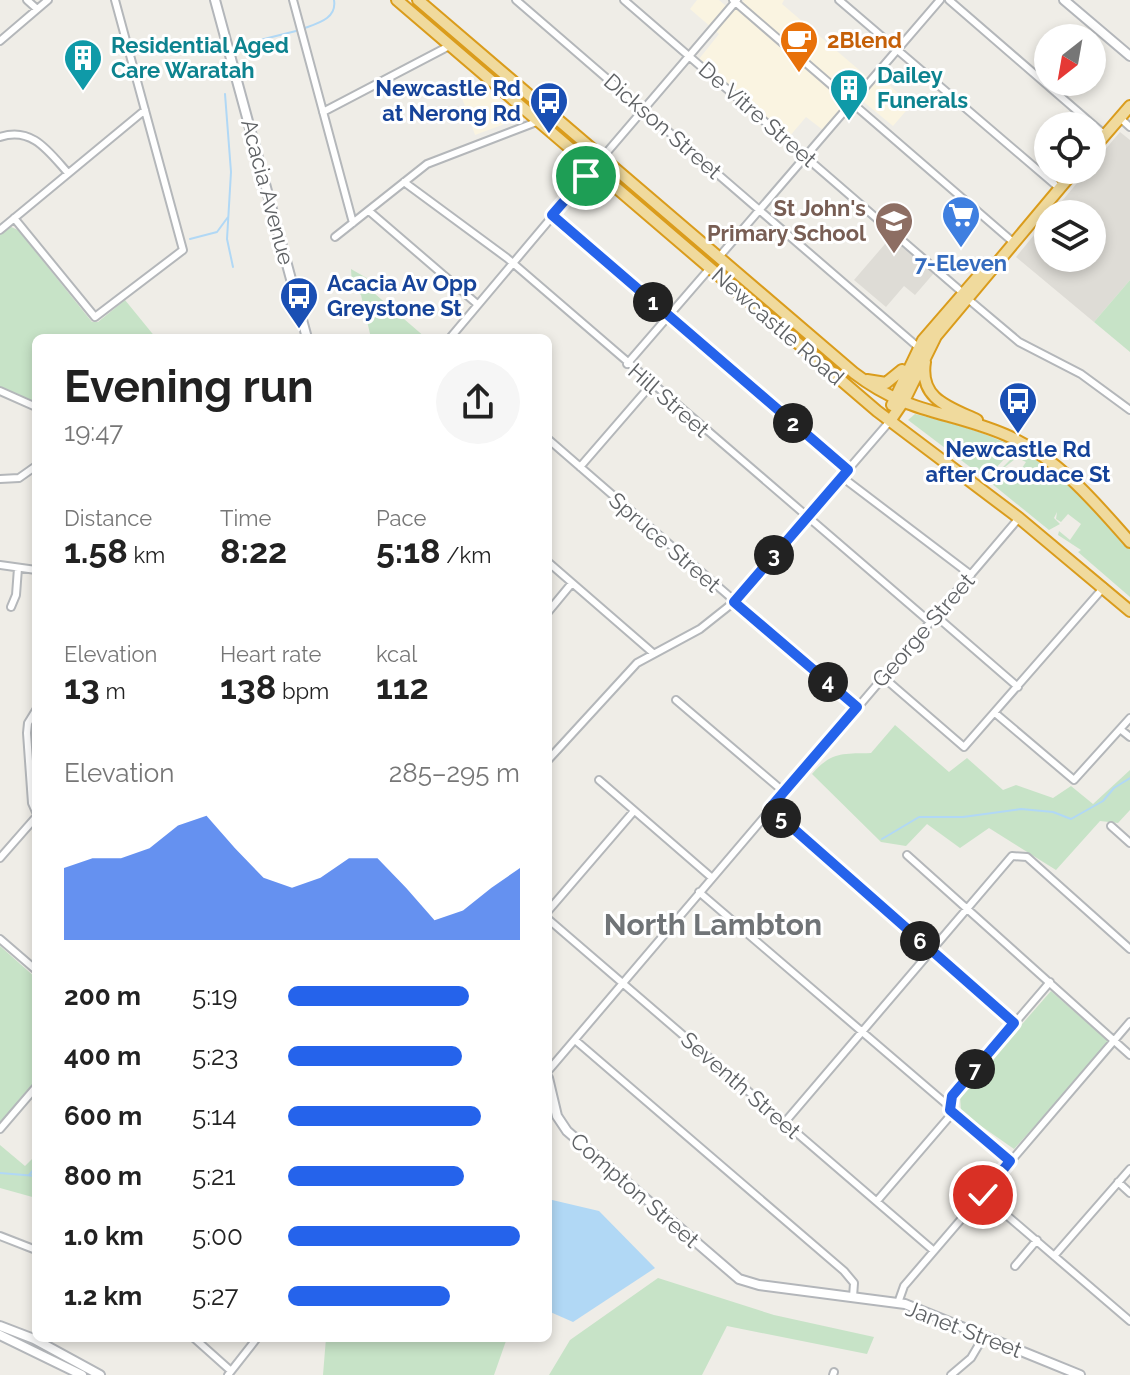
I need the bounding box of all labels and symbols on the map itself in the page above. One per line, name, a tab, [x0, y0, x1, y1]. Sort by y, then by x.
cafe icon: 2Blend	[778, 19, 820, 74]
north arrow	[1034, 24, 1106, 96]
place label: 2Blend	[827, 27, 902, 53]
place label: Residential Aged Care Waratah	[111, 32, 289, 83]
building icon: Residential Aged Care Waratah	[62, 37, 104, 92]
street label: De Vitre Street	[694, 56, 823, 173]
place label: Dailey Funerals	[877, 62, 968, 113]
building icon: Dailey Funerals	[828, 67, 870, 122]
street label: Dickson Street	[599, 68, 728, 185]
place label: Newcastle Rd at Nerong Rd	[375, 75, 521, 126]
bus stop icon: Newcastle Rd at Nerong Rd	[528, 80, 570, 135]
street label: Acacia Avenue	[236, 116, 300, 268]
pin	[552, 142, 620, 210]
supermarket icon: 7-Eleven	[940, 194, 982, 249]
place label: St John's Primary School	[707, 195, 867, 246]
school or university icon: St John's Primary School	[873, 200, 915, 255]
place label: 7-Eleven	[915, 250, 1007, 276]
street label: Newcastle Road	[707, 262, 849, 390]
place label: Acacia Av Opp Greystone St	[327, 270, 477, 321]
bus stop icon: Acacia Av Opp Greystone St	[278, 275, 320, 330]
pin: 1	[633, 282, 673, 322]
street label: Hill Street	[623, 358, 715, 443]
bus stop icon: Newcastle Rd after Croudace St	[997, 380, 1039, 435]
pin: 2	[773, 403, 813, 443]
place label: Newcastle Rd after Croudace St	[925, 436, 1111, 487]
street label: Spruce Street	[604, 487, 727, 598]
pin: 3	[754, 535, 794, 575]
street label: George Street	[867, 567, 980, 692]
pin: 4	[808, 662, 848, 702]
pin: 5	[761, 798, 801, 838]
district label: North Lambton	[604, 907, 822, 942]
pin: 6	[900, 921, 940, 961]
street label: Seventh Street	[676, 1026, 807, 1144]
pin: 7	[955, 1049, 995, 1089]
street label: Compton Street	[566, 1127, 705, 1253]
pin	[949, 1161, 1017, 1229]
street label: Janet Street	[902, 1295, 1026, 1363]

